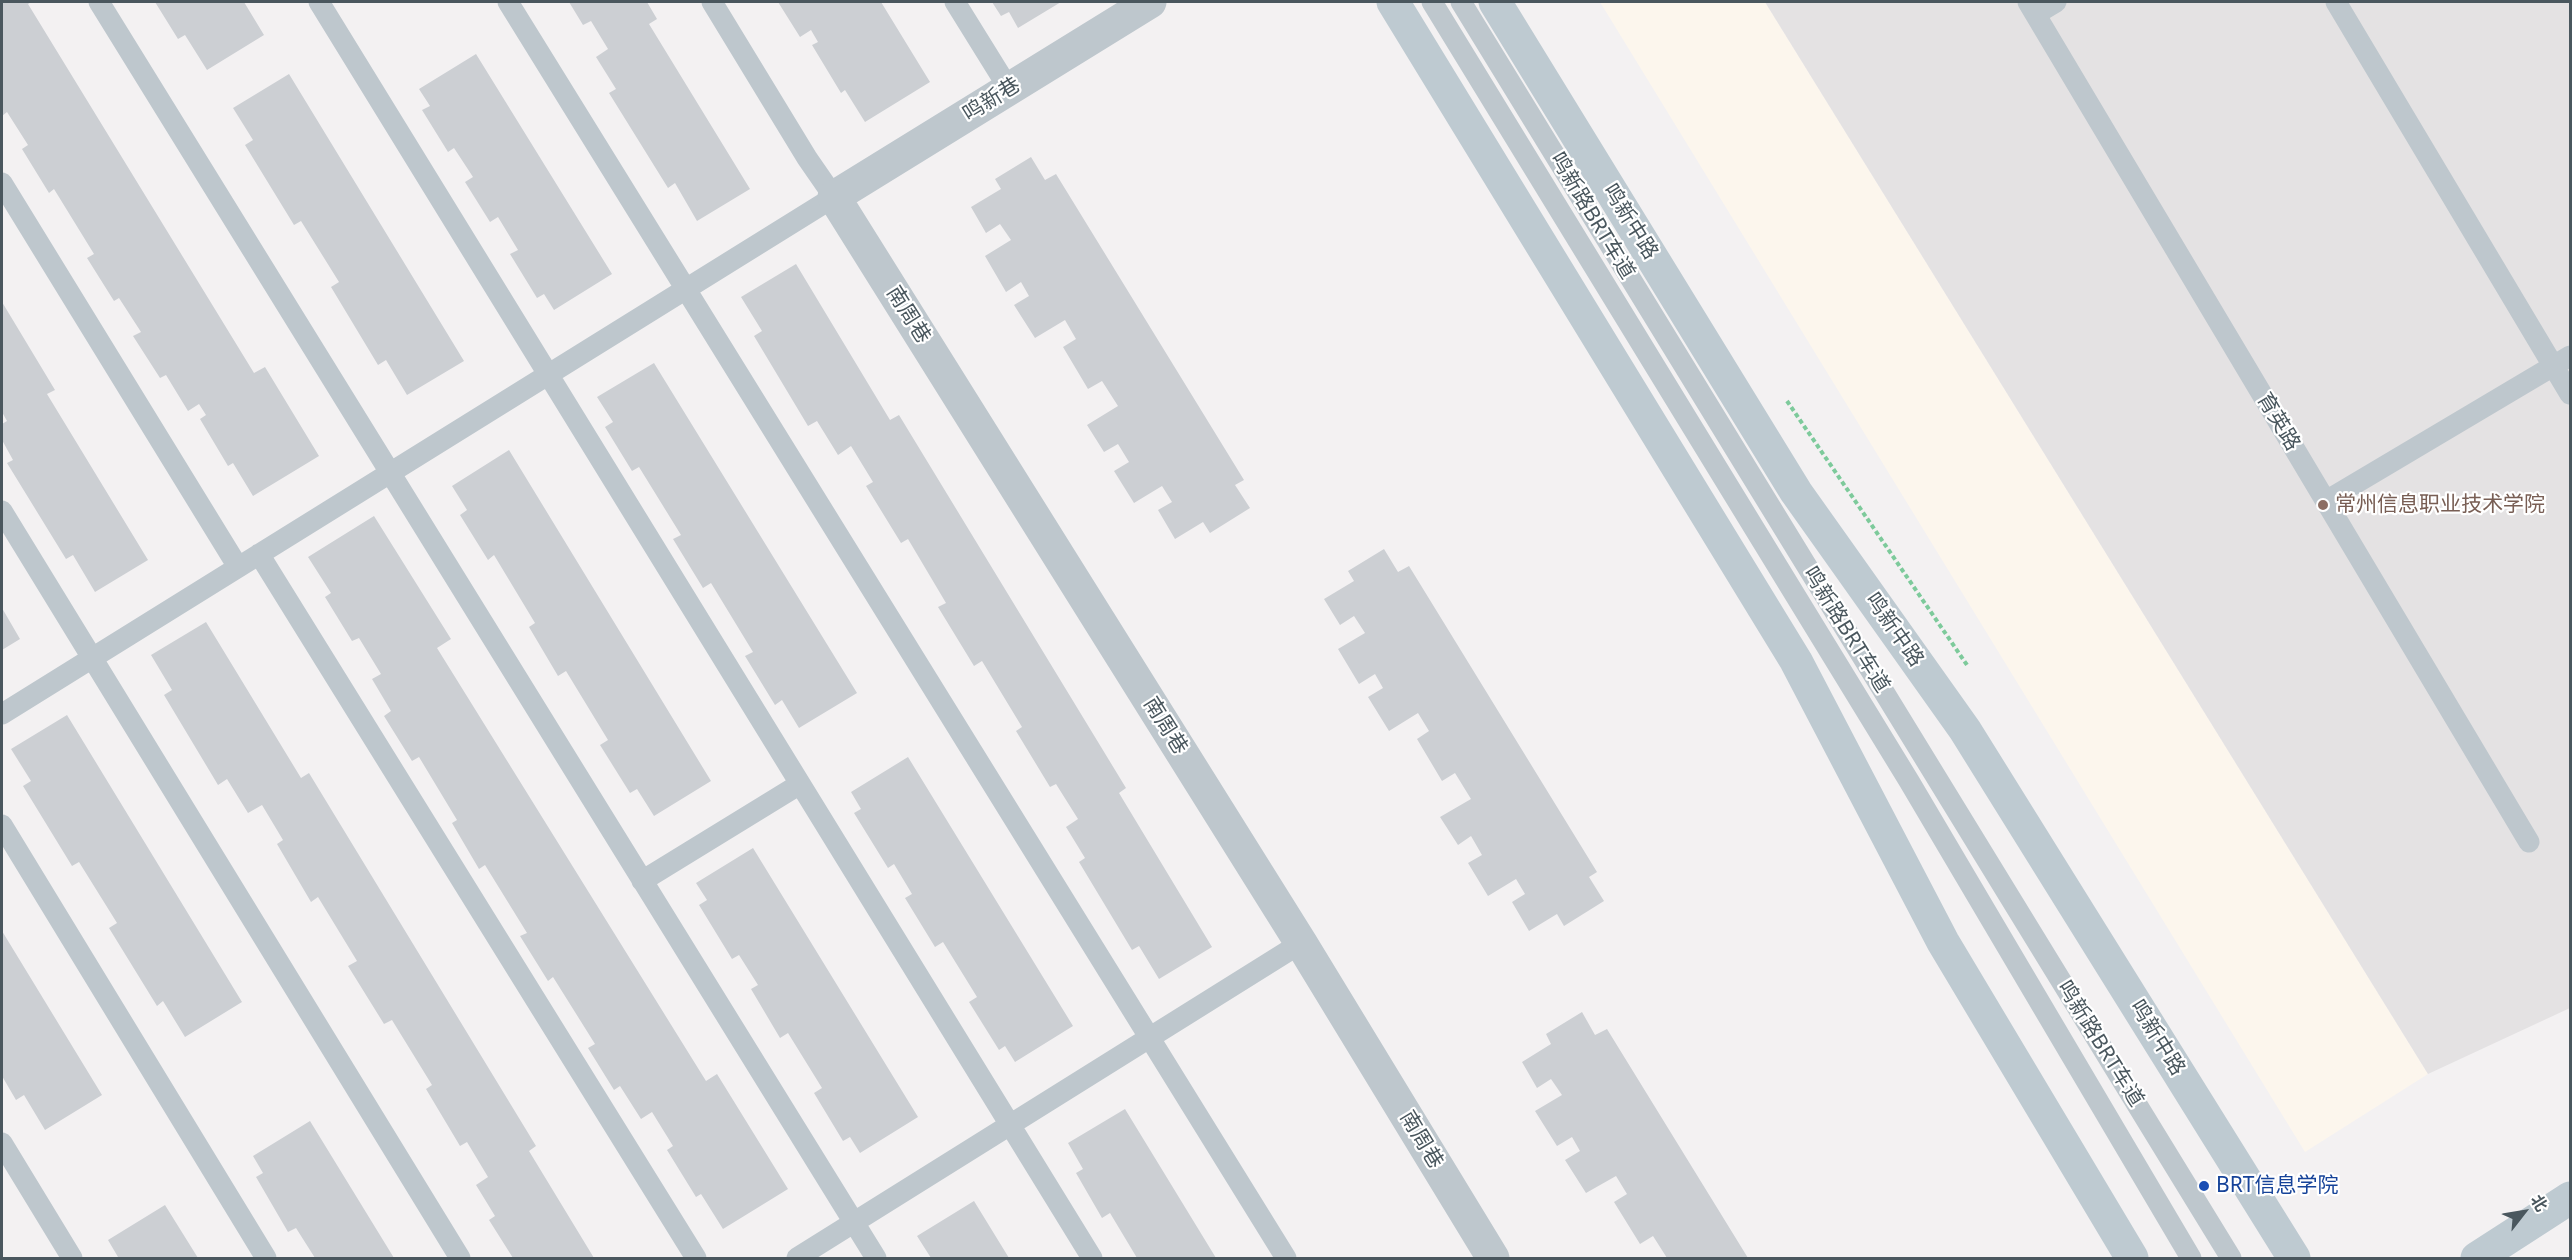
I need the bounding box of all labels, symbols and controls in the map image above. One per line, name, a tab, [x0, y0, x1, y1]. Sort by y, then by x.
street label: 鸣新巷	[959, 73, 1025, 127]
street label: 鸣新路BRT车道	[1544, 148, 1640, 284]
street label: 鸣新中路	[1597, 180, 1663, 264]
street label: 南周巷	[881, 282, 935, 348]
street label: 育英路	[2251, 389, 2305, 455]
place label: 常州信息职业技术学院	[2335, 492, 2545, 518]
marker: 常州信息职业技术学院	[2316, 498, 2330, 512]
street label: 鸣新路BRT车道	[1797, 563, 1895, 697]
street label: 鸣新中路	[1860, 588, 1928, 672]
street label: 南周巷	[1138, 693, 1192, 759]
street label: 鸣新路BRT车道	[2051, 977, 2149, 1111]
street label: 鸣新中路	[2124, 996, 2190, 1080]
street label: 南周巷	[1394, 1107, 1448, 1173]
place label: BRT信息学院	[2216, 1173, 2338, 1199]
marker: BRT信息学院	[2197, 1179, 2211, 1193]
north arrow	[2494, 1182, 2554, 1242]
text: 北	[2526, 1190, 2553, 1215]

